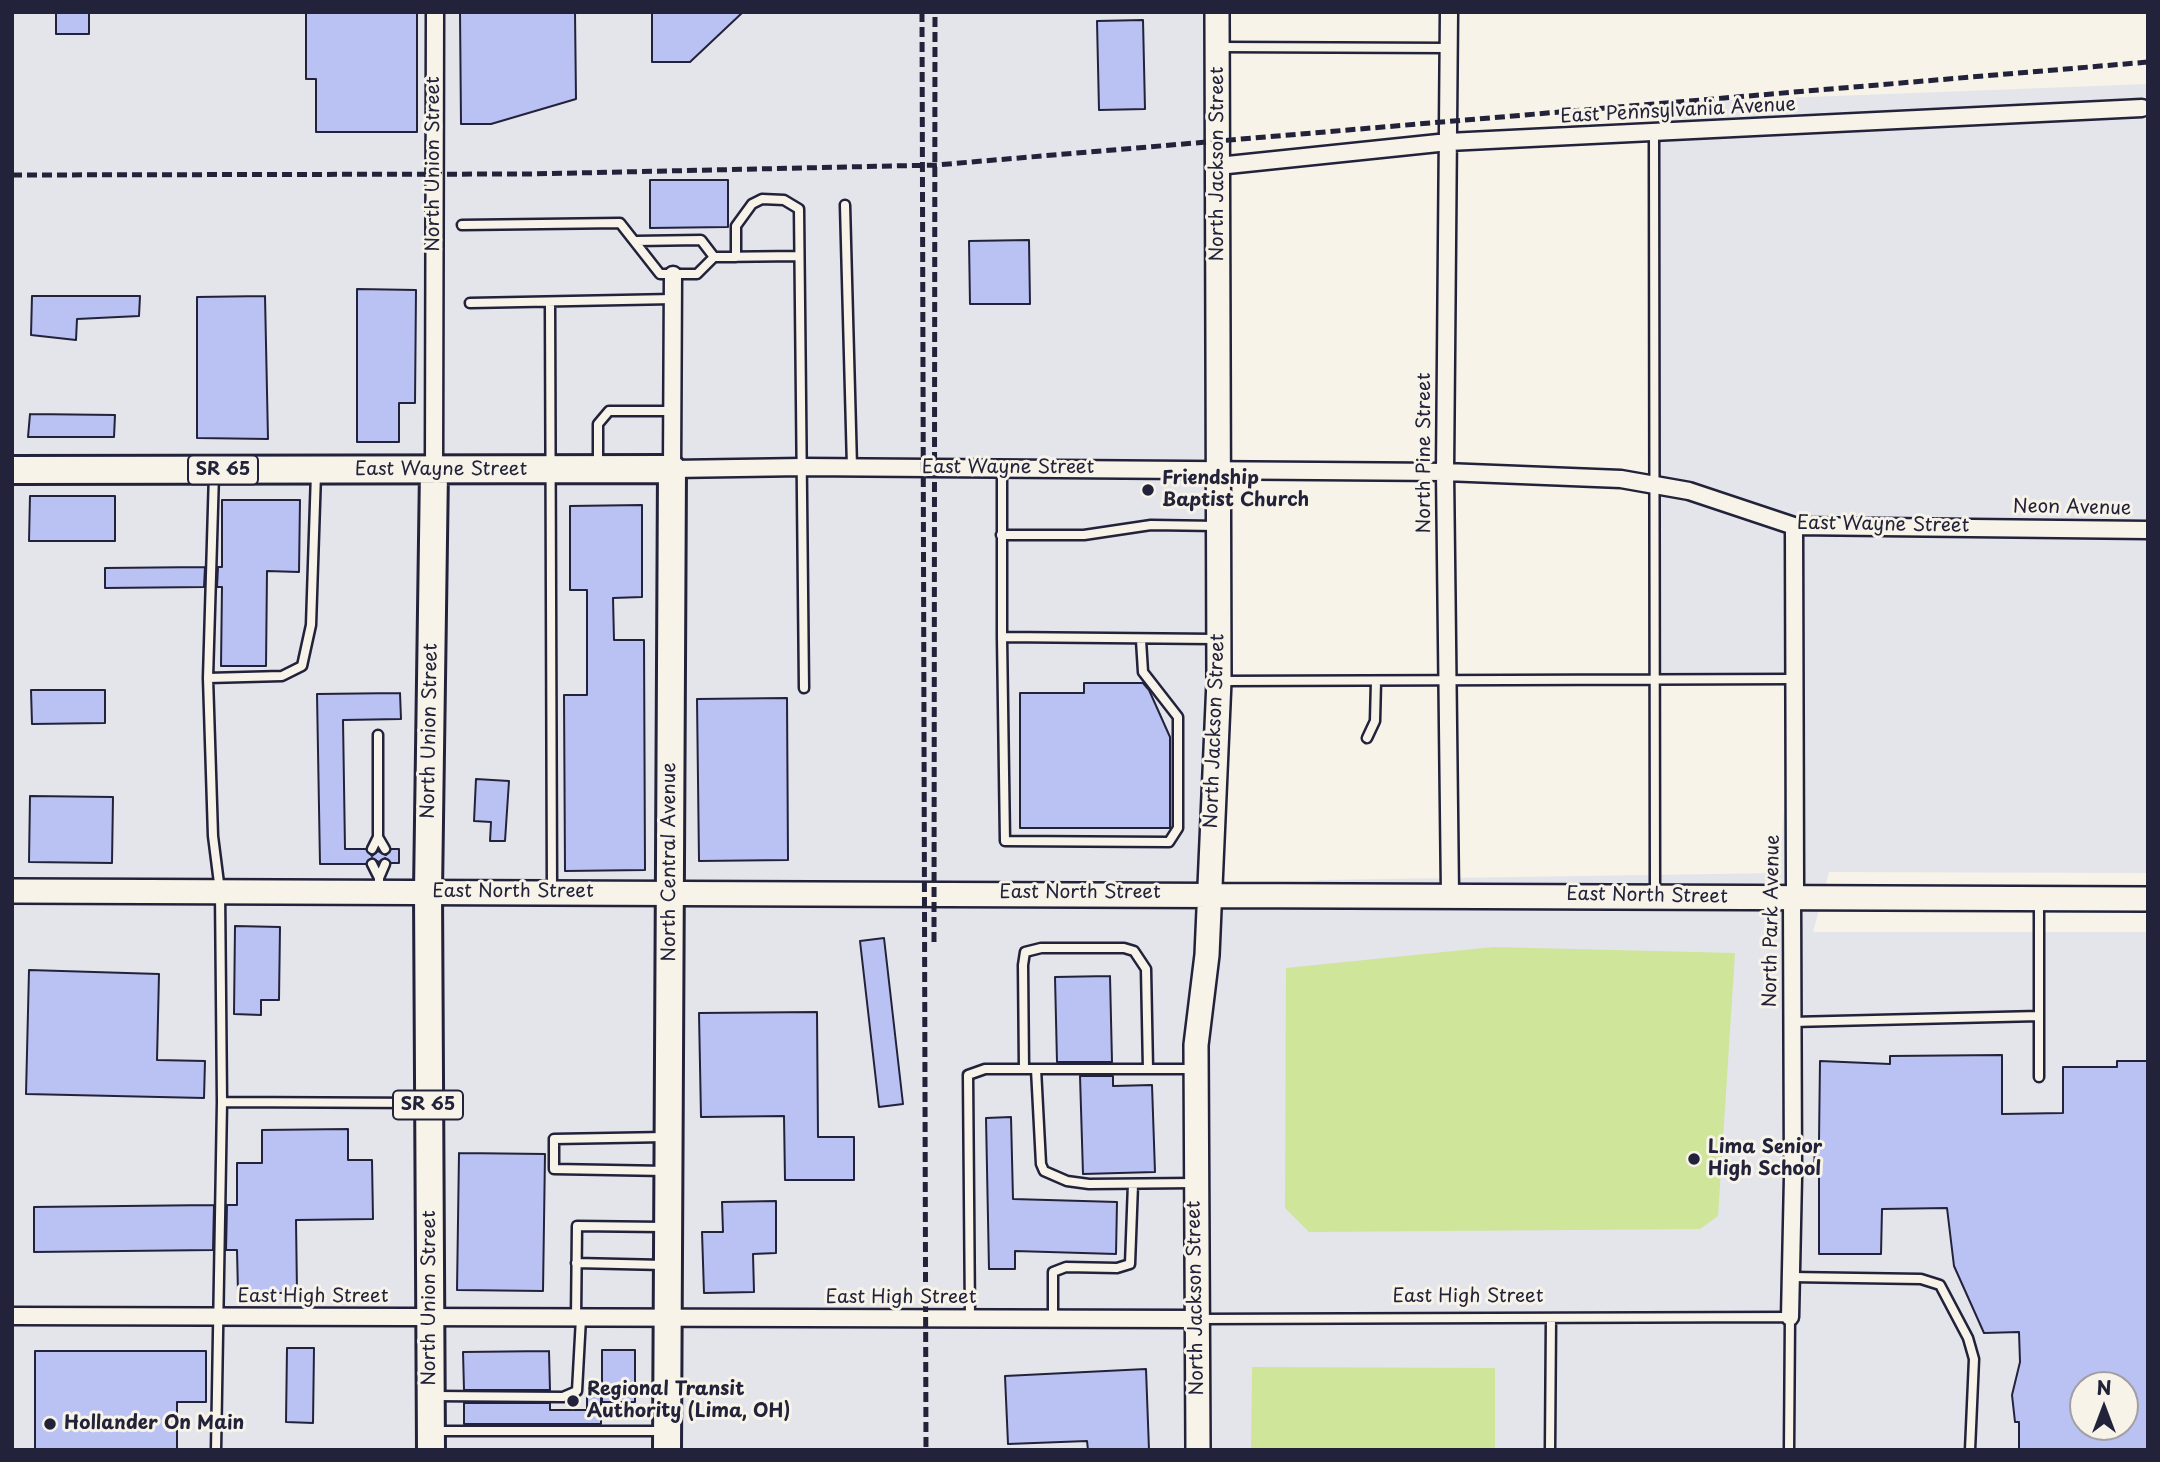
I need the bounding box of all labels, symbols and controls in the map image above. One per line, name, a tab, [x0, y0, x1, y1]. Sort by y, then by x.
street label: North Jackson Street	[1207, 66, 1229, 262]
street label: North Union Street	[423, 76, 445, 252]
street label: East Pennsylvania Avenue	[1560, 93, 1796, 129]
street label: North Pine Street	[1414, 373, 1436, 533]
road number: SR 65	[188, 456, 258, 484]
street label: East Wayne Street	[922, 457, 1094, 479]
street label: East Wayne Street	[355, 459, 527, 481]
place label: Friendship Baptist Church	[1162, 468, 1309, 512]
marker: Friendship Baptist Church	[1140, 482, 1156, 498]
street label: Neon Avenue	[2013, 496, 2131, 520]
street label: East Wayne Street	[1797, 512, 1969, 538]
street label: North Jackson Street	[1200, 633, 1230, 829]
street label: North Union Street	[417, 643, 443, 819]
street label: North Central Avenue	[659, 762, 681, 962]
street label: North Park Avenue	[1759, 834, 1785, 1008]
street label: East North Street	[432, 881, 594, 903]
street label: East North Street	[999, 882, 1161, 904]
street label: East North Street	[1566, 883, 1728, 909]
road number: SR 65	[393, 1090, 463, 1120]
place label: Lima Senior High School	[1708, 1137, 1822, 1181]
marker: Lima Senior High School	[1686, 1151, 1702, 1167]
street label: North Jackson Street	[1183, 1200, 1209, 1396]
street label: North Union Street	[419, 1210, 441, 1386]
street label: East High Street	[238, 1286, 388, 1308]
street label: East High Street	[1393, 1286, 1543, 1308]
street label: East High Street	[826, 1287, 976, 1309]
north arrow	[2069, 1371, 2139, 1441]
text: N	[2096, 1373, 2112, 1401]
place label: Regional Transit Authority (Lima, OH)	[587, 1379, 790, 1423]
marker: Regional Transit Authority (Lima, OH)	[565, 1393, 581, 1409]
place label: Hollander On Main	[64, 1413, 244, 1435]
marker: Hollander On Main	[42, 1416, 58, 1432]

